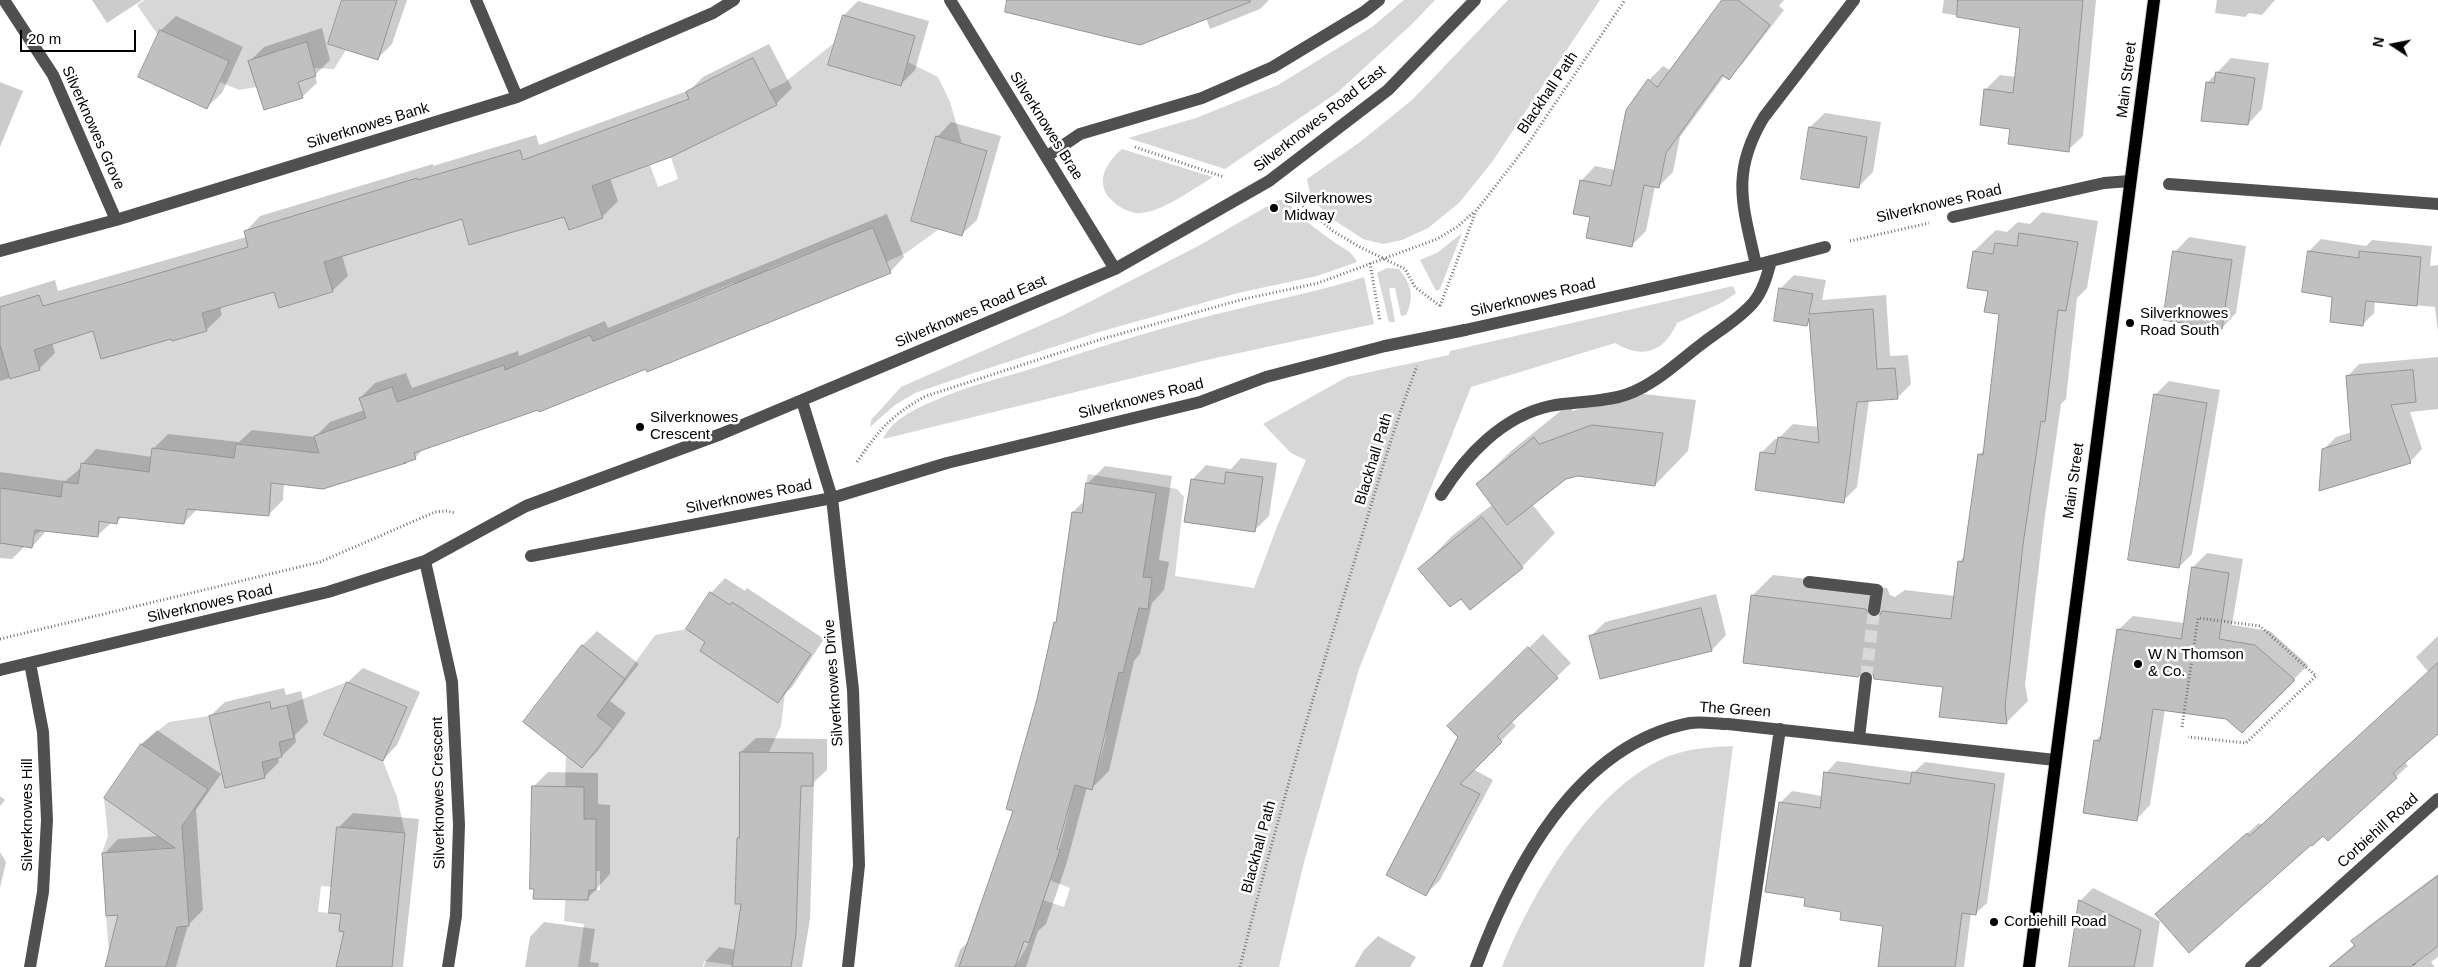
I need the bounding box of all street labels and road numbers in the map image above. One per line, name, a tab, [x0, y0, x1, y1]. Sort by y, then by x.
street label: Main Street	[2113, 41, 2141, 119]
street label: Blackhall Path	[1514, 49, 1582, 137]
street label: Silverknowes Road East	[1250, 62, 1390, 176]
street label: Silverknowes Grove	[58, 63, 128, 193]
street label: Silverknowes Brae	[1005, 69, 1087, 183]
street label: Silverknowes Bank	[305, 99, 431, 153]
street label: Silverknowes Road	[1874, 181, 2004, 227]
street label: Silverknowes Road East	[893, 272, 1049, 352]
street label: Silverknowes Road	[1468, 275, 1598, 321]
street label: Silverknowes Road	[1077, 375, 1205, 423]
street label: Blackhall Path	[1351, 411, 1397, 507]
street label: Main Street	[2060, 442, 2088, 520]
street label: Silverknowes Road	[684, 476, 814, 518]
street label: Silverknowes Road	[145, 581, 275, 627]
street label: Silverknowes Drive	[821, 619, 847, 747]
street label: The Green	[1699, 699, 1771, 721]
street label: Silverknowes Crescent	[429, 717, 449, 869]
street label: Silverknowes Hill	[19, 758, 37, 872]
street label: Corbiehill Road	[2334, 790, 2422, 872]
street label: Blackhall Path	[1238, 799, 1280, 895]

